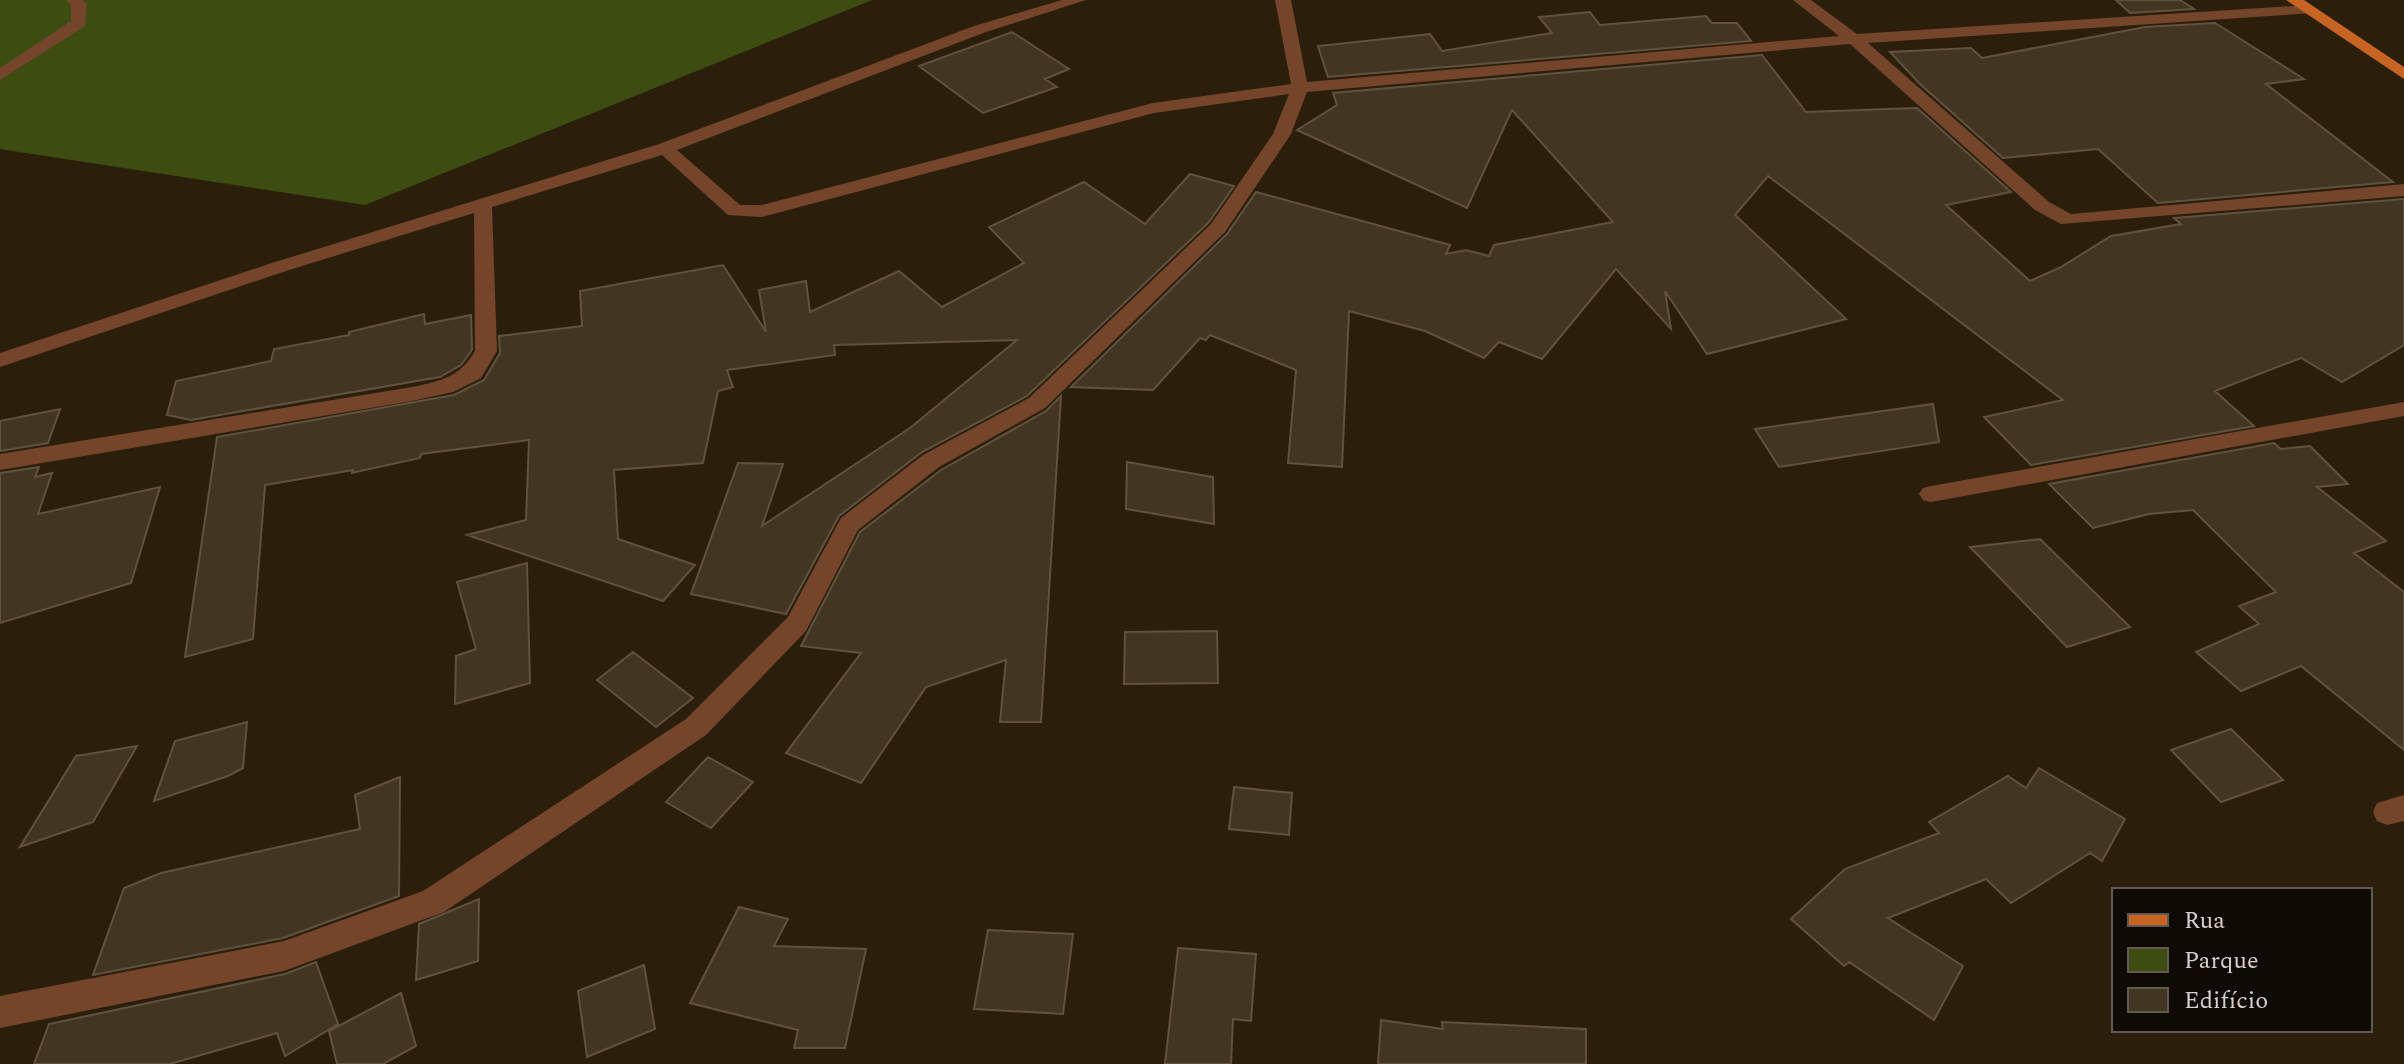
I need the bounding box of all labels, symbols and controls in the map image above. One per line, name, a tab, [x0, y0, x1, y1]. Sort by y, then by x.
legend	[2112, 888, 2372, 1032]
text: Rua	[2184, 903, 2225, 939]
text: Parque	[2184, 943, 2259, 979]
text: Edifício	[2184, 983, 2268, 1019]

